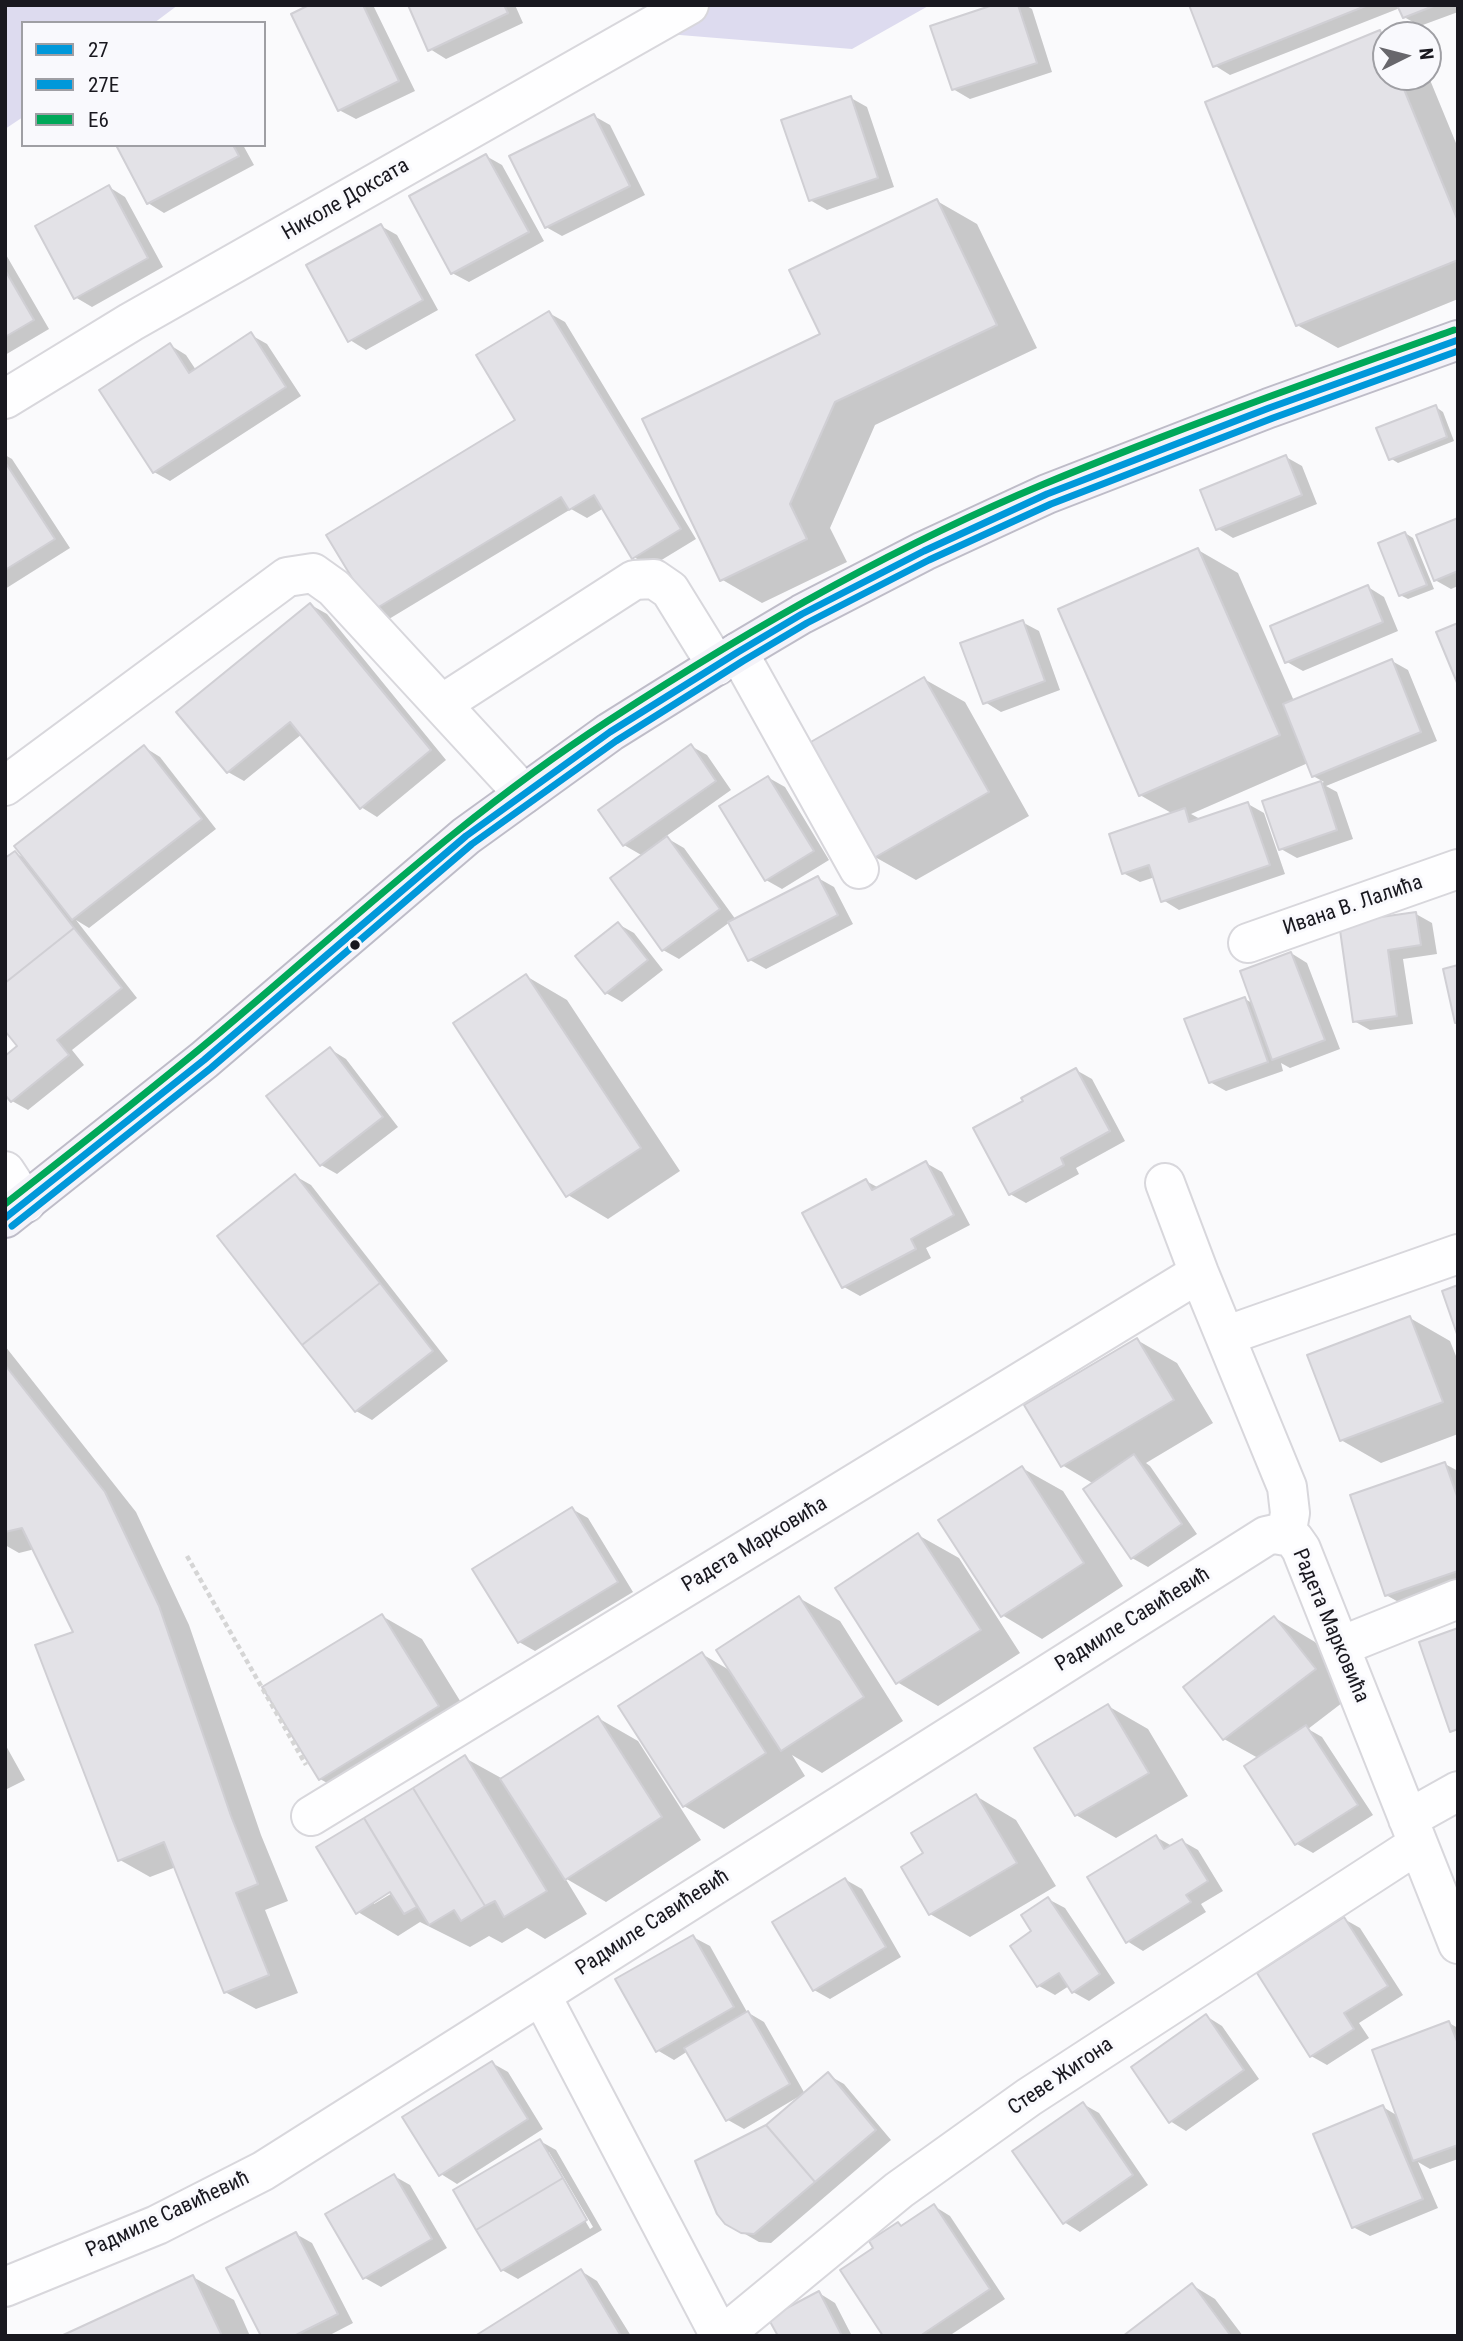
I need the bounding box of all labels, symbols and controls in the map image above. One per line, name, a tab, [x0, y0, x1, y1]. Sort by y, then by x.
legend	[21, 21, 266, 147]
north arrow	[1372, 21, 1442, 91]
text: 27	[88, 38, 109, 62]
text: N	[1414, 47, 1438, 61]
text: 27E	[88, 73, 119, 97]
text: E6	[88, 108, 109, 132]
street label: Николе Доксата	[278, 154, 414, 246]
street label: Ивана В. Лалића	[1280, 870, 1426, 942]
unlabelled marker	[348, 938, 362, 952]
street label: Радета Марковића	[678, 1492, 832, 1598]
street label: Радета Марковића	[1286, 1545, 1374, 1707]
street label: Радмиле Савићевић	[1051, 1562, 1215, 1678]
street label: Радмиле Савићевић	[572, 1864, 734, 1982]
street label: Стеве Жигона	[1004, 2033, 1118, 2121]
street label: Радмиле Савићевић	[82, 2166, 254, 2264]

